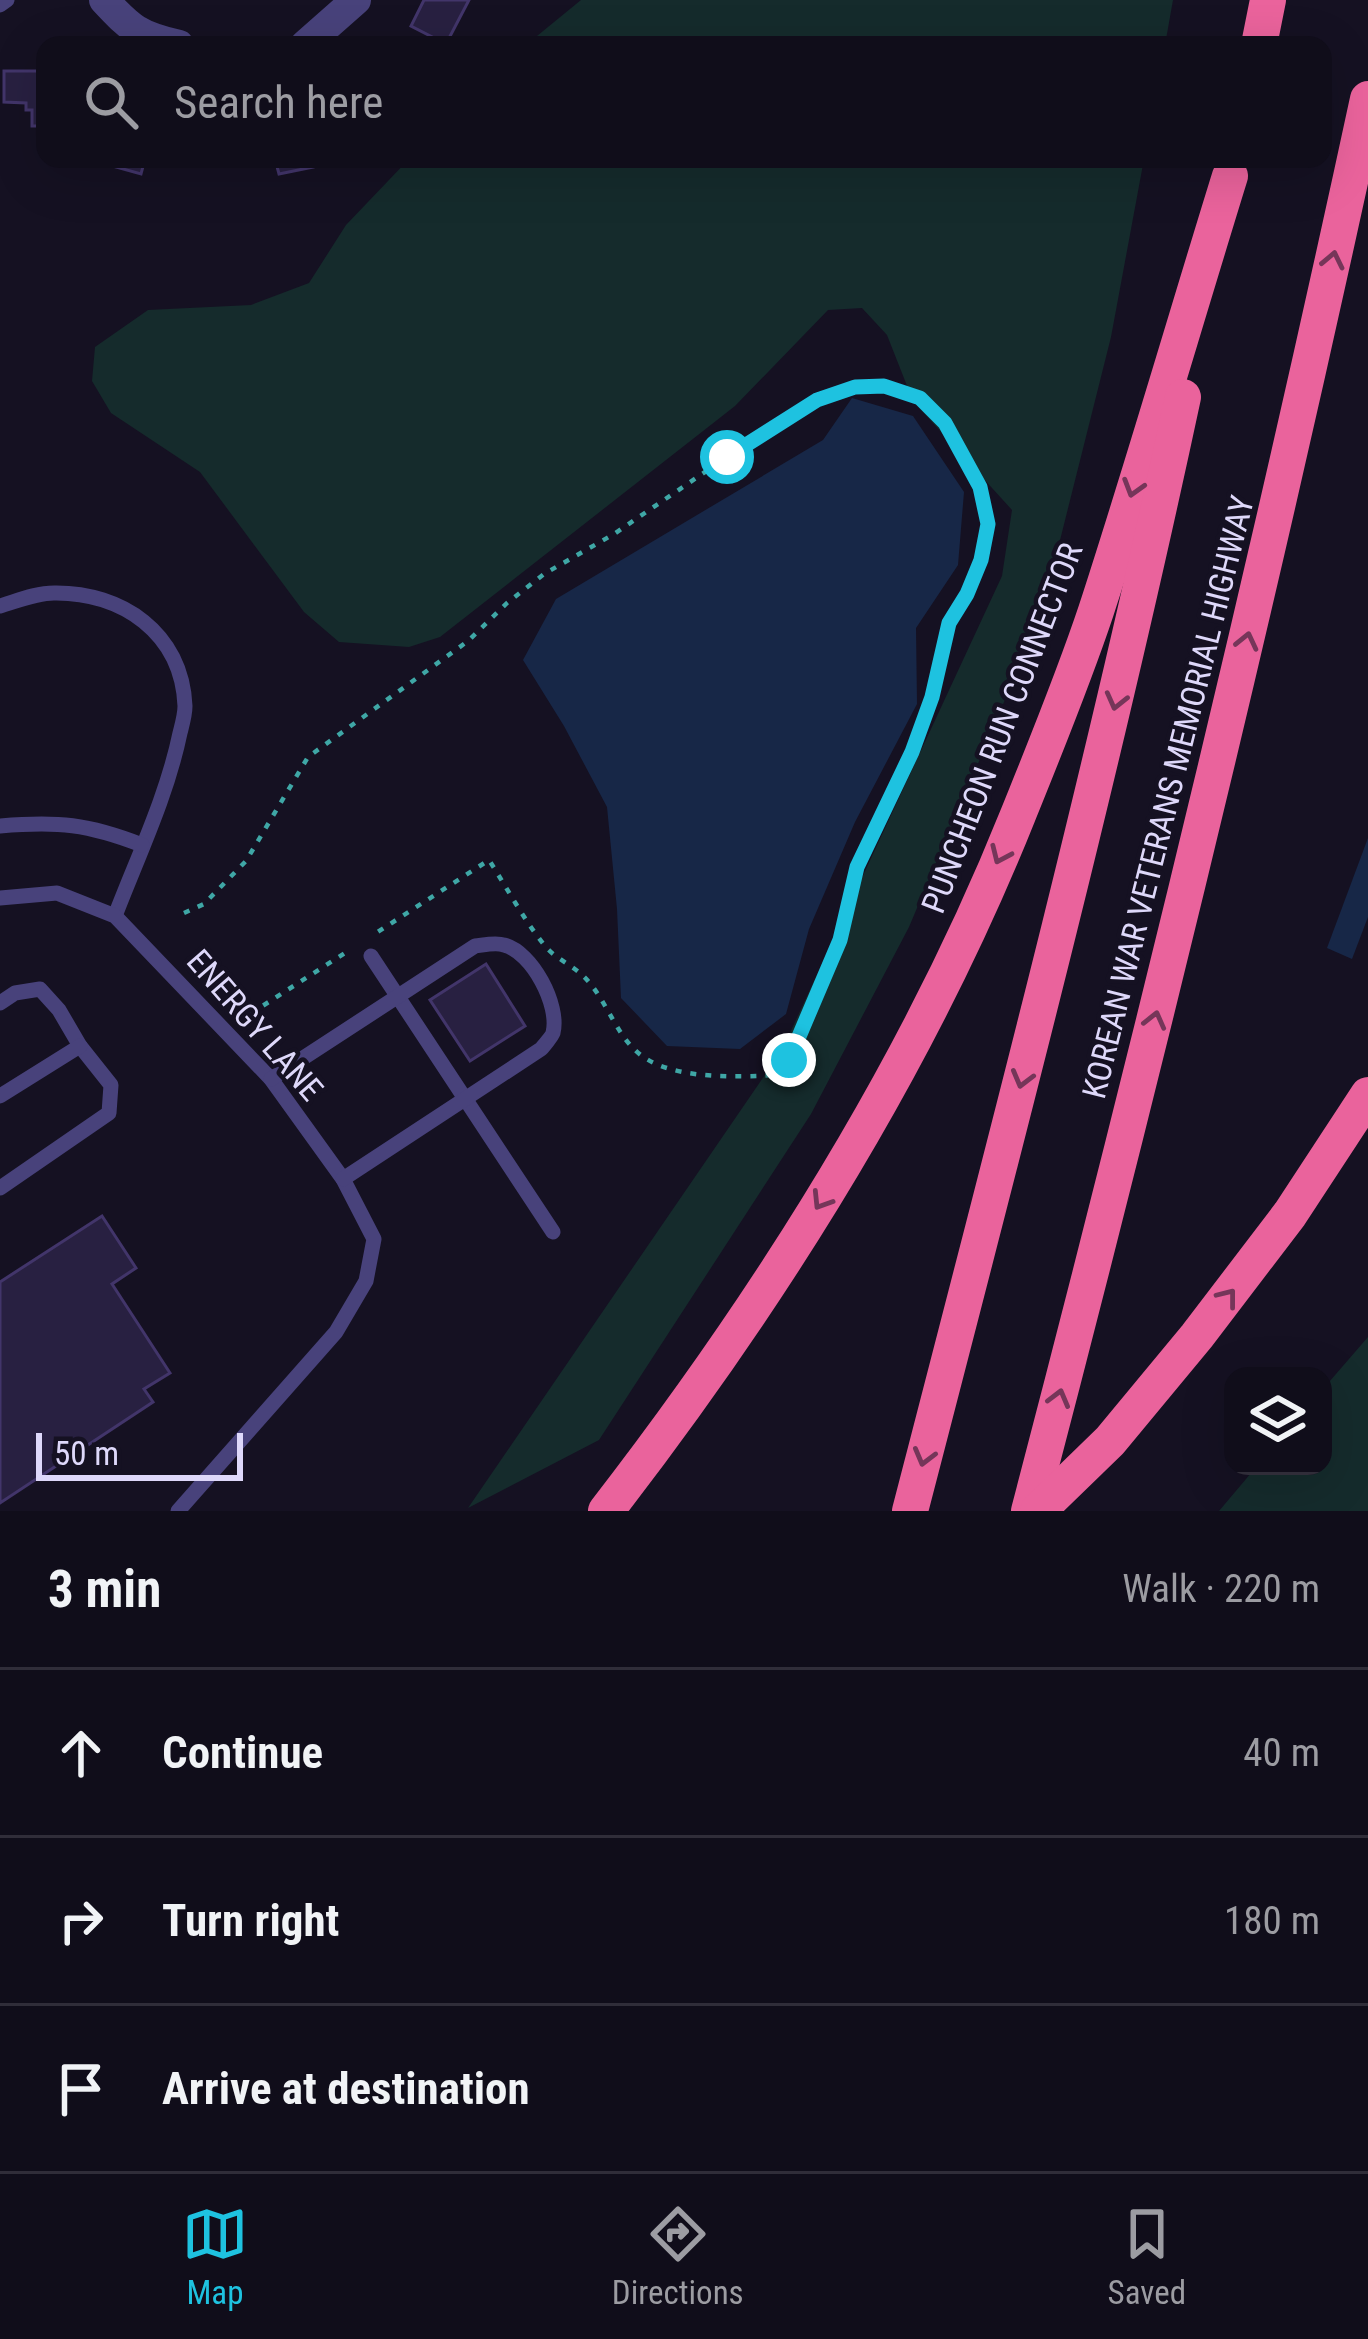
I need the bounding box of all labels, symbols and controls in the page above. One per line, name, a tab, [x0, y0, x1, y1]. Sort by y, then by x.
search box	[36, 36, 1332, 168]
icon: search	[78, 69, 144, 135]
text: Search here	[174, 76, 383, 129]
one-way arrow	[1319, 251, 1345, 271]
route start	[700, 430, 754, 484]
one-way arrow	[1122, 477, 1147, 498]
street label: KOREAN WAR VETERANS MEMORIAL HIGHWAY	[1074, 492, 1262, 1102]
street label: PUNCHEON RUN CONNECTOR	[913, 538, 1091, 918]
one-way arrow	[1233, 631, 1258, 651]
one-way arrow	[1105, 690, 1130, 710]
one-way arrow	[991, 843, 1015, 864]
street label: ENERGY LANE	[179, 942, 331, 1108]
one-way arrow	[1141, 1010, 1166, 1031]
route end	[762, 1033, 816, 1087]
one-way arrow	[1011, 1069, 1036, 1089]
one-way arrow	[813, 1188, 835, 1210]
one-way arrow	[1214, 1289, 1235, 1311]
map controls	[1224, 1367, 1332, 1475]
button: layers	[1224, 1367, 1332, 1475]
one-way arrow	[1044, 1388, 1069, 1408]
scale bar	[36, 1427, 243, 1480]
text: 50 m	[54, 1434, 119, 1473]
one-way arrow	[913, 1446, 938, 1467]
text: 3 min	[48, 1560, 161, 1619]
text: Walk · 220 m	[1122, 1566, 1320, 1612]
icon: ahead	[48, 1720, 114, 1786]
text: Continue	[162, 1726, 323, 1779]
text: 40 m	[1243, 1730, 1320, 1776]
icon: right	[48, 1888, 114, 1954]
text: Turn right	[162, 1894, 339, 1947]
text: 180 m	[1224, 1898, 1320, 1944]
icon: arrive	[48, 2056, 114, 2122]
text: Arrive at destination	[162, 2062, 530, 2115]
tab: Map	[182, 2201, 248, 2312]
tab: Directions	[612, 2201, 744, 2312]
tab: Saved	[1108, 2201, 1186, 2312]

